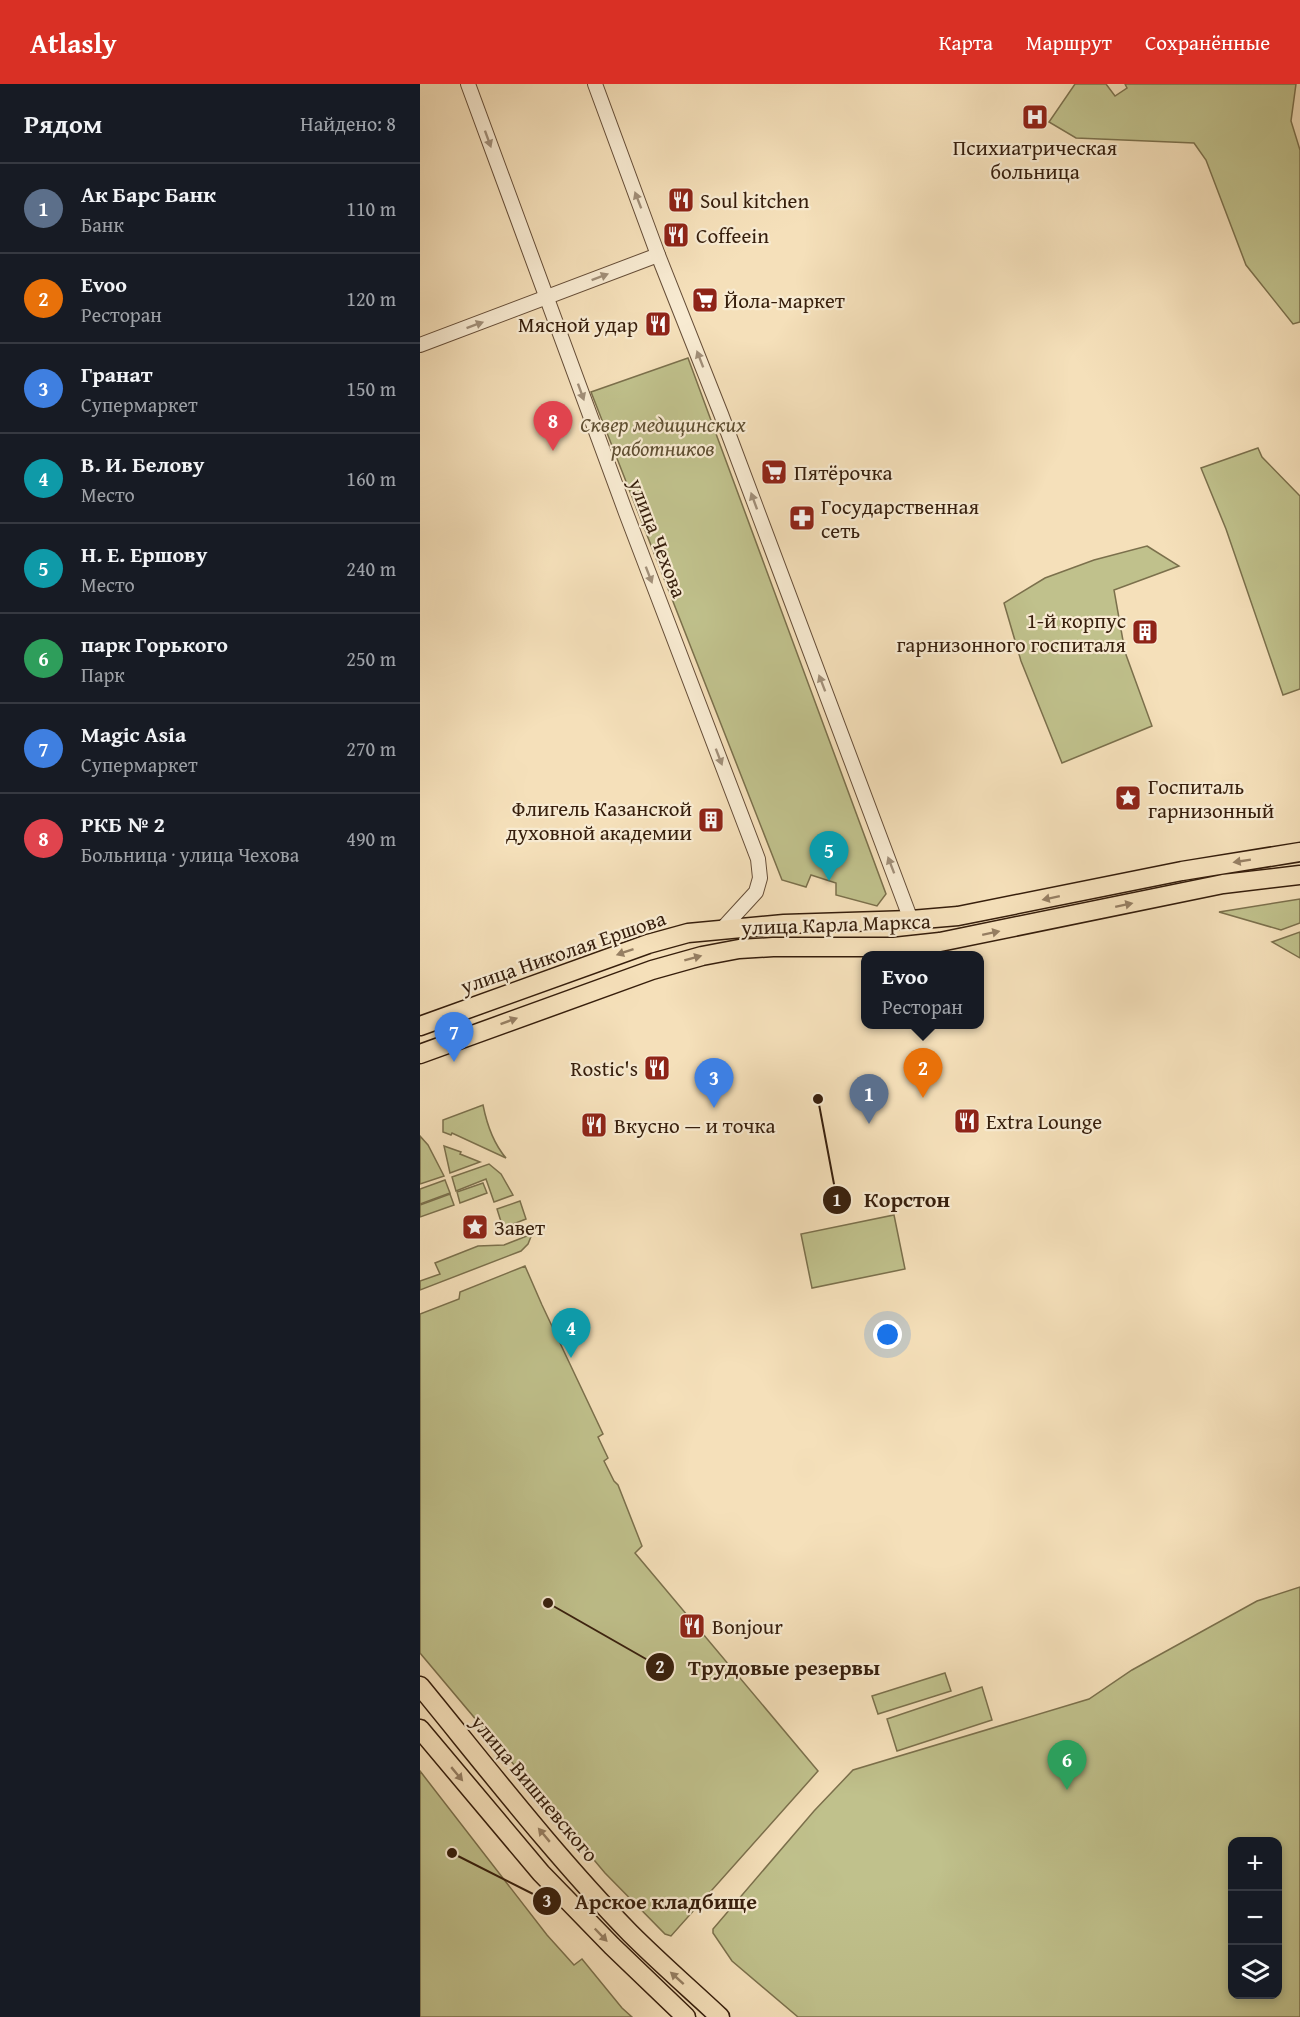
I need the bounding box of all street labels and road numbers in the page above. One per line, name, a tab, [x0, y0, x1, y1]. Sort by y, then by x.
street label: улица Чехова	[621, 473, 695, 602]
street label: улица Николая Ершова	[455, 902, 670, 1002]
street label: улица Карла Маркса	[740, 905, 931, 943]
street label: улица Вишневского	[463, 1707, 606, 1869]

